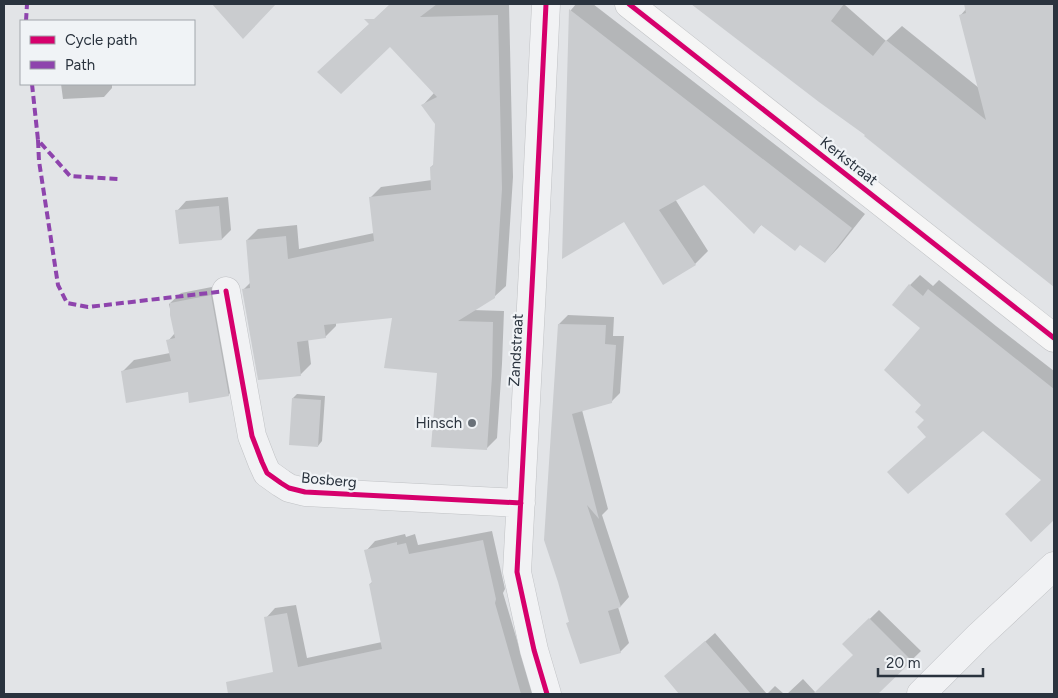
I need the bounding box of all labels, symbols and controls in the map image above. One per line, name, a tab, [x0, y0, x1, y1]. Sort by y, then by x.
legend	[20, 20, 195, 85]
text: Cycle path	[65, 31, 137, 49]
text: Path	[65, 56, 95, 74]
street label: Kerkstraat	[817, 133, 882, 189]
street label: Zandstraat	[505, 313, 527, 387]
place label: Hinsch	[415, 414, 462, 432]
marker: Hinsch	[466, 417, 478, 429]
street label: Bosberg	[300, 469, 358, 491]
scale bar	[878, 646, 983, 678]
text: 20 m	[886, 654, 920, 672]

